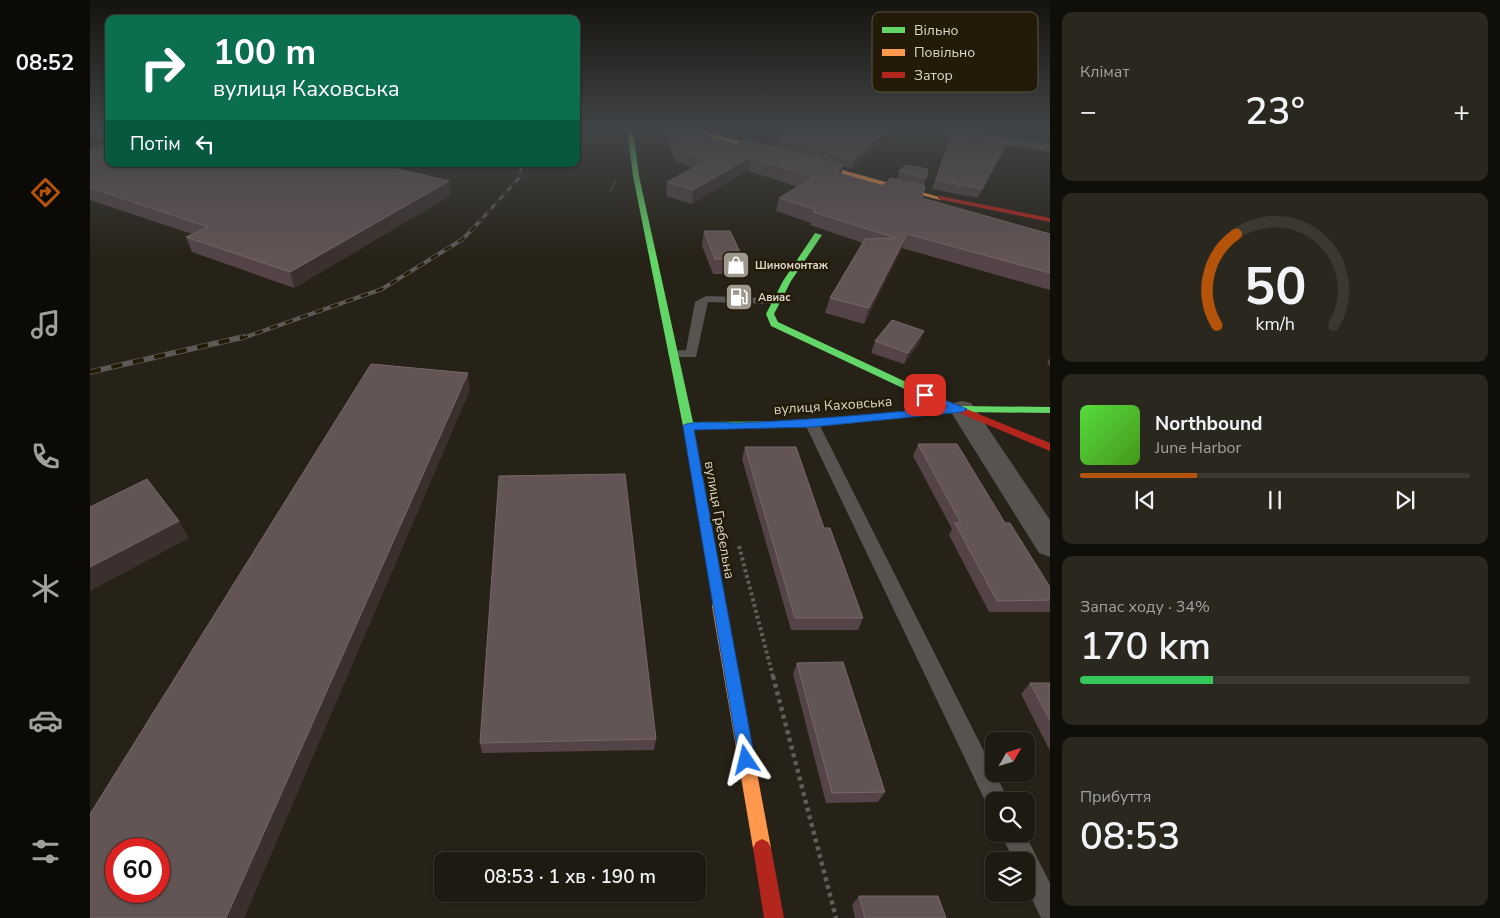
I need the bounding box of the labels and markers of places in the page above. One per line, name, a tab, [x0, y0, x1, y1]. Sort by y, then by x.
shop icon: Шиномонтаж	[721, 250, 751, 280]
place label: Шиномонтаж	[755, 258, 829, 273]
fuel station icon: Авиас	[724, 282, 754, 312]
place label: Авиас	[758, 290, 791, 305]
pin	[904, 374, 946, 416]

